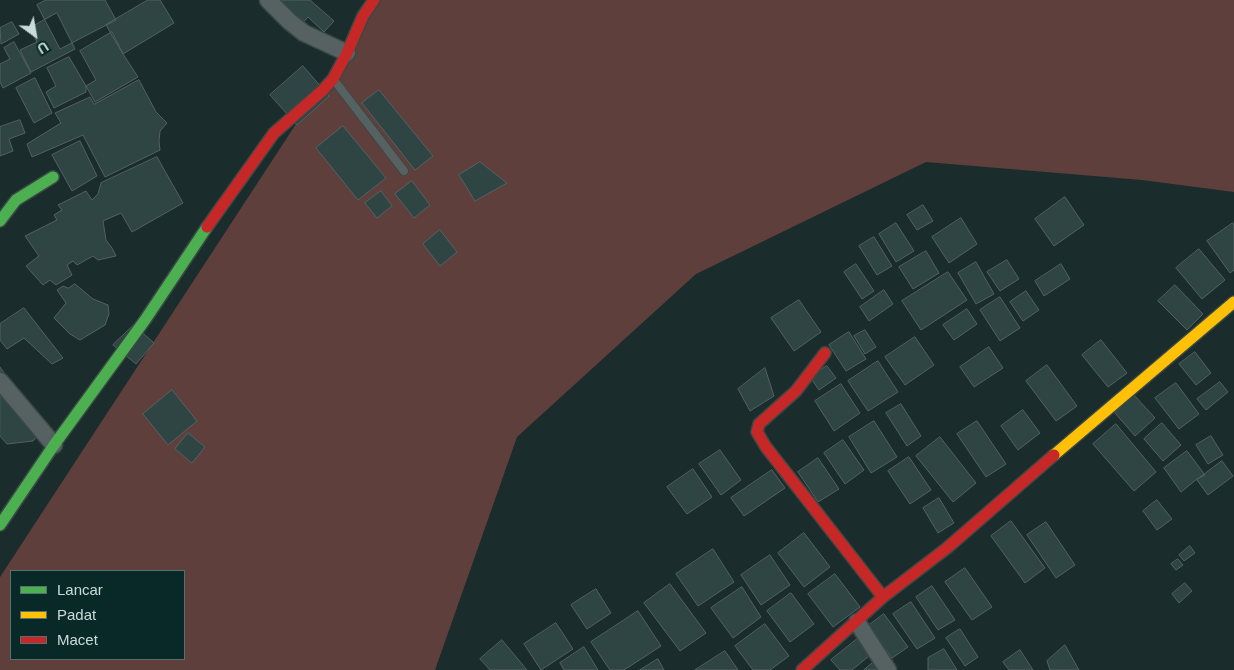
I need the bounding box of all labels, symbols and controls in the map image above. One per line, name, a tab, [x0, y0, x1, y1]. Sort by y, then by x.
north arrow	[10, 10, 60, 60]
text: U	[34, 38, 51, 57]
legend	[10, 570, 185, 660]
text: Lancar	[57, 581, 103, 598]
text: Padat	[57, 606, 96, 623]
text: Macet	[57, 631, 98, 648]

